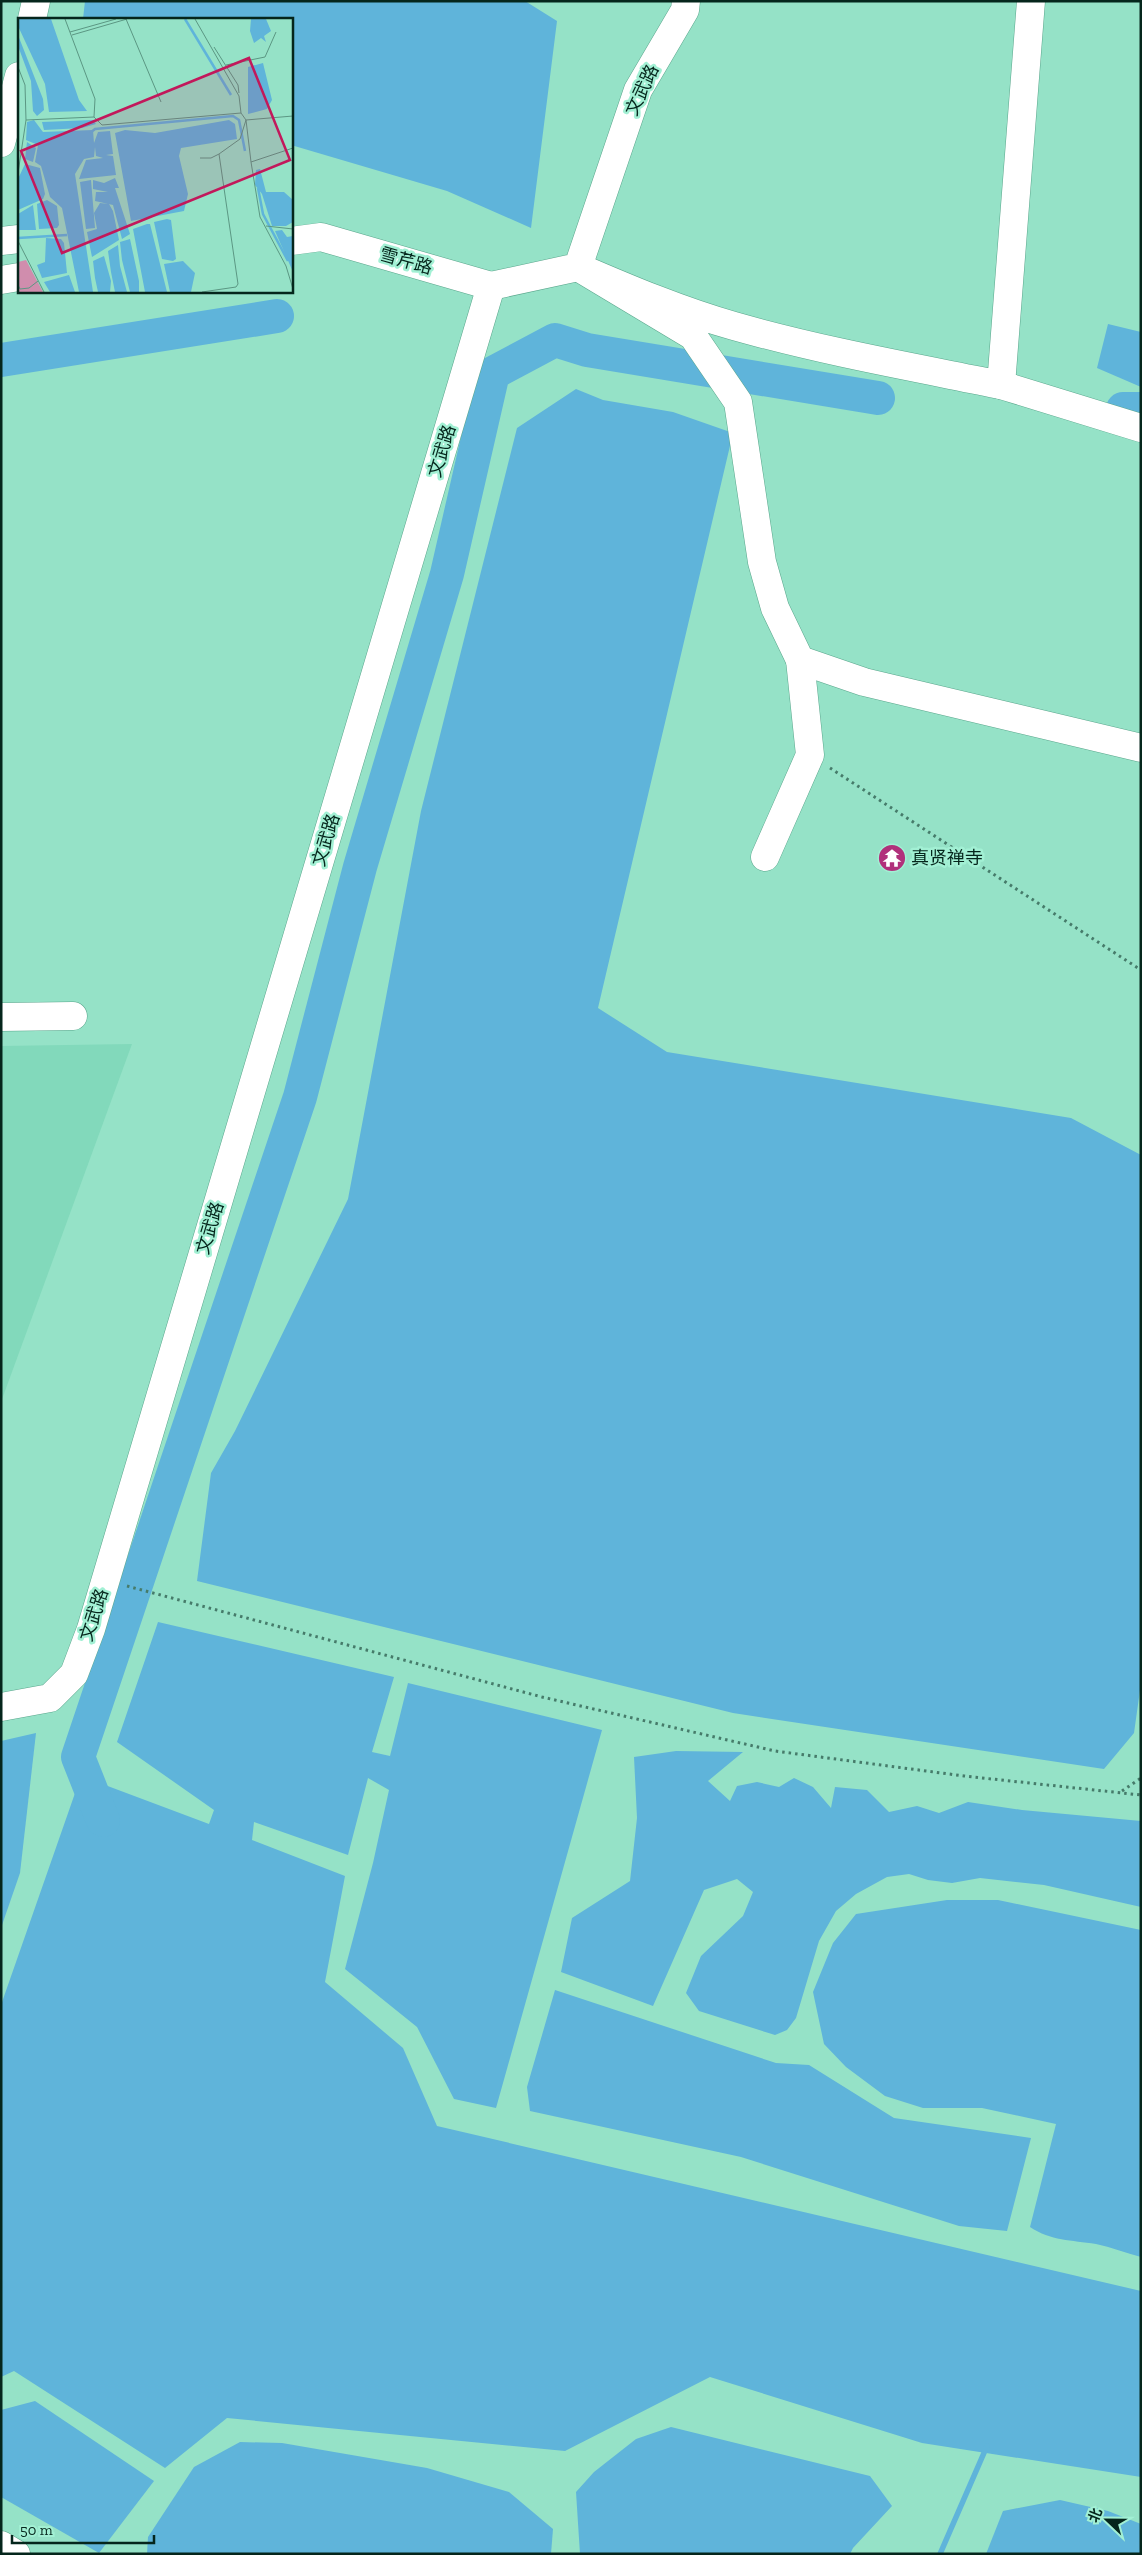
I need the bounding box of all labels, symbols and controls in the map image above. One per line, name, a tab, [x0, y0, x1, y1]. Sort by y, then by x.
inset map	[18, 18, 292, 292]
street label: 文武路	[621, 61, 663, 119]
street label: 雪芹路	[377, 243, 435, 279]
street label: 文武路	[424, 422, 460, 480]
street label: 文武路	[308, 811, 344, 869]
temple icon: 真贤禅寺	[877, 843, 907, 873]
place label: 真贤禅寺	[911, 847, 983, 869]
street label: 文武路	[192, 1199, 228, 1257]
street label: 文武路	[75, 1586, 113, 1644]
north arrow	[1082, 2495, 1132, 2545]
text: 北	[1085, 2506, 1106, 2525]
scale bar	[12, 2512, 155, 2544]
text: 50 m	[20, 2521, 53, 2539]

